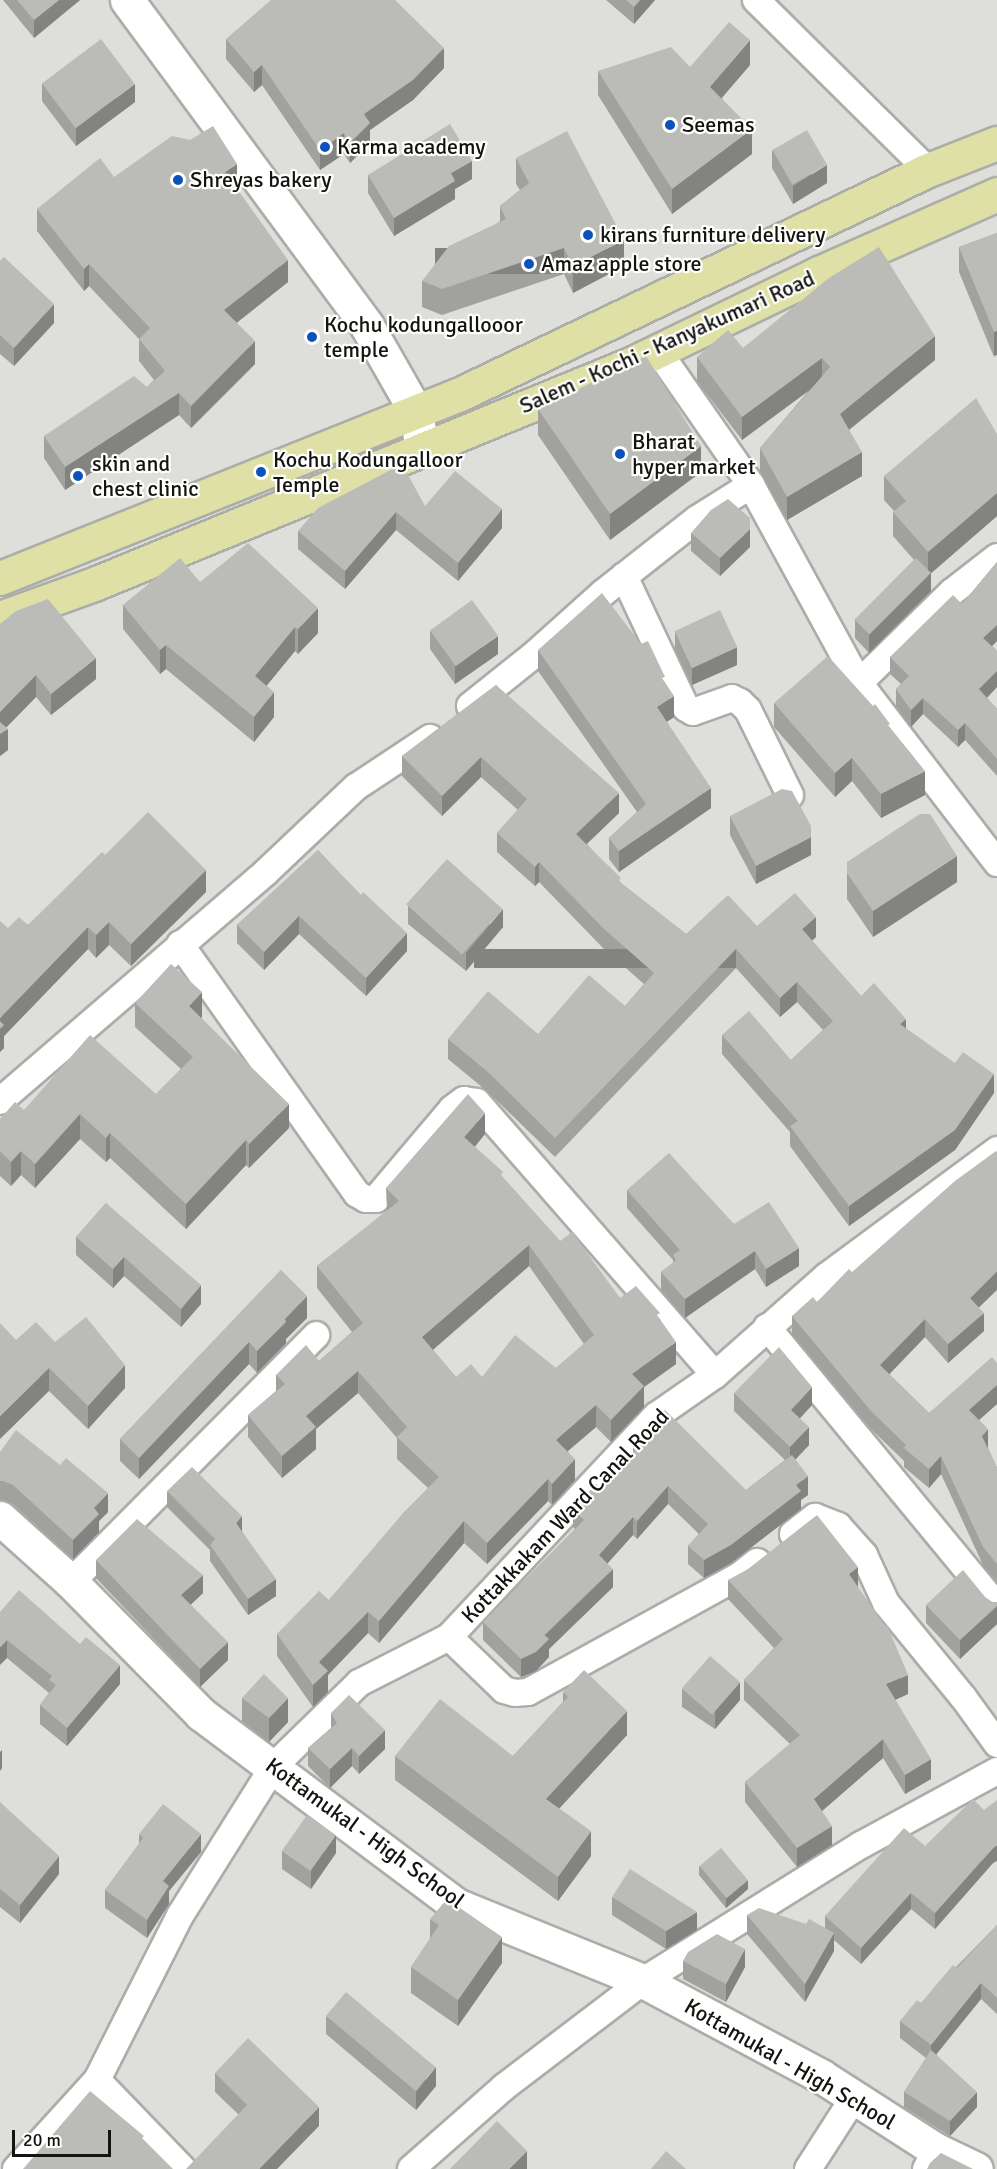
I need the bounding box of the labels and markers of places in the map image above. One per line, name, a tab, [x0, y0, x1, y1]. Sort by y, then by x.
place label: Seemas	[682, 112, 755, 138]
marker: Seemas	[663, 118, 677, 132]
place label: Karma academy	[337, 134, 486, 160]
marker: Karma academy	[318, 140, 332, 154]
place label: Shreyas bakery	[190, 167, 332, 193]
marker: Shreyas bakery	[171, 173, 185, 187]
place label: kirans furniture delivery	[600, 222, 825, 248]
marker: kirans furniture delivery	[581, 228, 595, 242]
place label: Amaz apple store	[541, 251, 702, 277]
marker: Amaz apple store	[522, 257, 536, 271]
place label: Kochu kodungallooor temple	[324, 311, 523, 362]
marker: Kochu kodungallooor temple	[305, 330, 319, 344]
place label: Bharat hyper market	[632, 428, 756, 480]
place label: Kochu Kodungalloor Temple	[273, 446, 462, 498]
marker: Bharat hyper market	[613, 447, 627, 461]
place label: skin and chest clinic	[92, 450, 199, 502]
marker: Kochu Kodungalloor Temple	[254, 465, 268, 479]
marker: skin and chest clinic	[69, 467, 87, 485]

